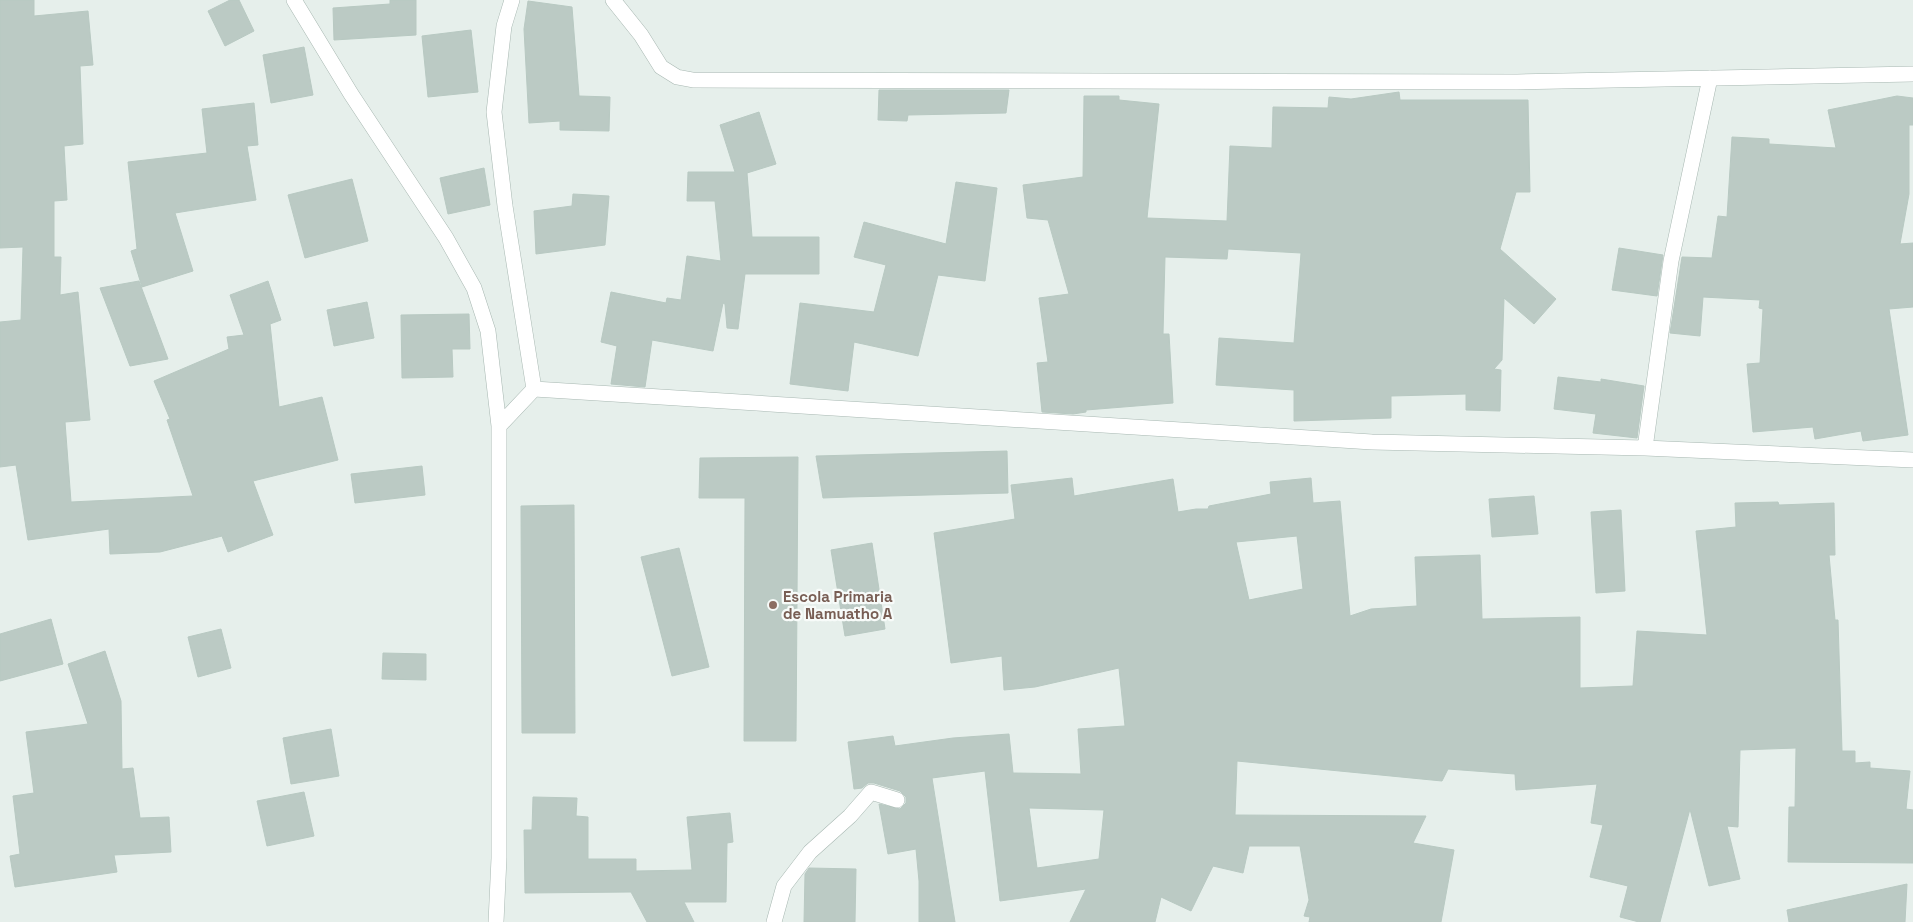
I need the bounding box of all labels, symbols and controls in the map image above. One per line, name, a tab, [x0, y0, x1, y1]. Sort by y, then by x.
place label: Escola Primaria de Namuatho A	[783, 587, 893, 623]
marker: Escola Primaria de Namuatho A	[767, 599, 779, 611]

